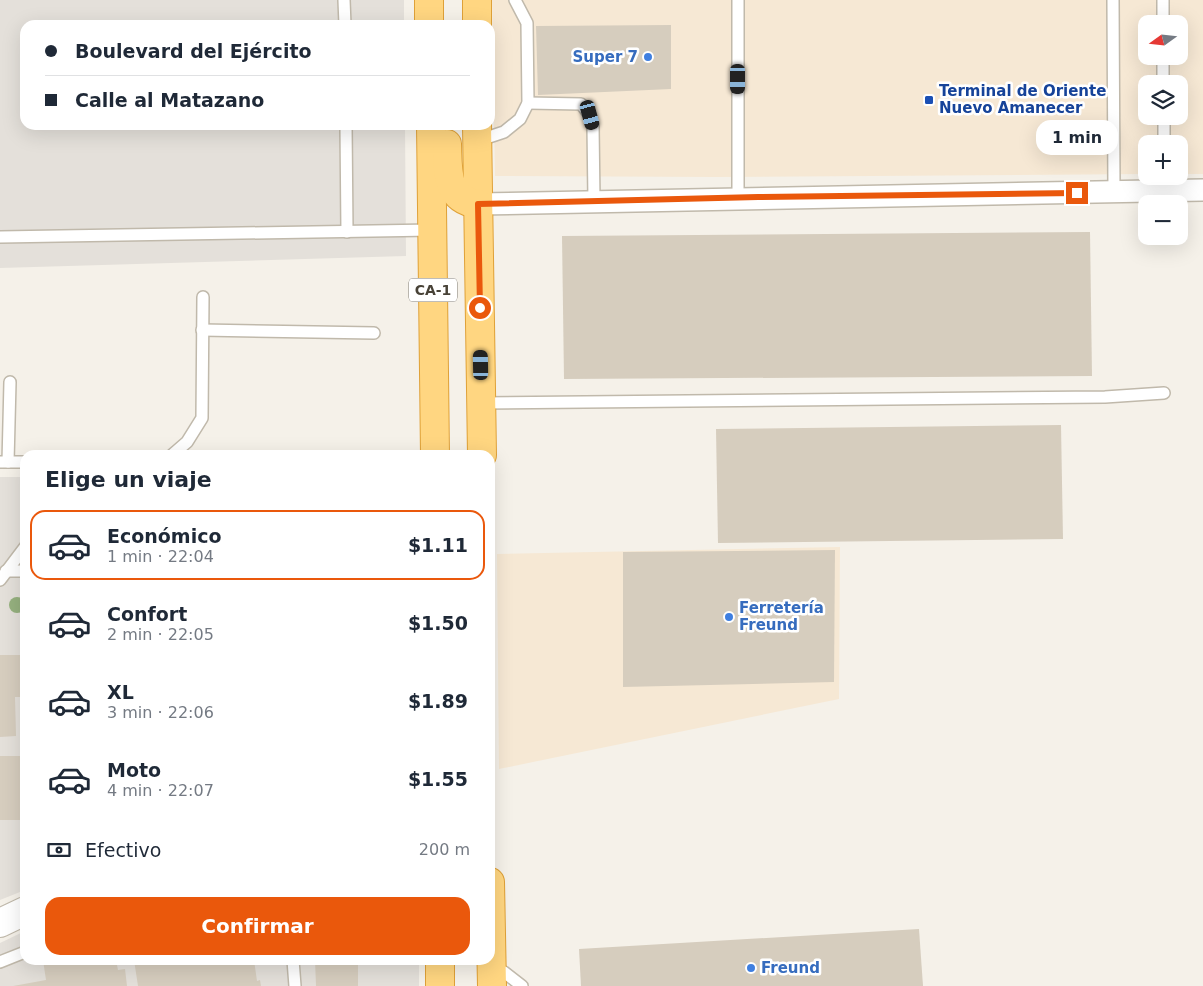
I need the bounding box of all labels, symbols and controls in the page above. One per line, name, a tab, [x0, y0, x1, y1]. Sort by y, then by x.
north arrow	[1138, 15, 1188, 65]
map controls	[1138, 15, 1188, 245]
text: Boulevard del Ejército	[75, 40, 312, 62]
place label: Super 7	[573, 48, 638, 66]
marker: Super 7	[642, 51, 654, 63]
car	[730, 64, 745, 94]
button: layers	[1138, 75, 1188, 125]
place label: Terminal de Oriente Nuevo Amanecer	[939, 82, 1106, 117]
text: Calle al Matazano	[75, 89, 264, 111]
marker: Terminal de Oriente Nuevo Amanecer	[923, 94, 935, 106]
car	[578, 99, 601, 131]
callout: 1 min	[1036, 120, 1118, 156]
text: 1 min	[1052, 128, 1102, 147]
button: +	[1138, 135, 1188, 185]
route end	[1066, 182, 1088, 204]
button: −	[1138, 195, 1188, 245]
road number: CA-1	[409, 278, 457, 302]
route start	[469, 297, 491, 319]
car	[473, 350, 488, 380]
text: Elige un viaje	[45, 467, 212, 492]
icon: car	[47, 523, 92, 568]
text: Económico	[107, 525, 222, 547]
text: $1.11	[408, 534, 468, 556]
text: 1 min · 22:04	[107, 547, 214, 566]
place label: Ferretería Freund	[739, 599, 824, 634]
icon: car	[47, 601, 92, 646]
text: Confort	[107, 603, 187, 625]
marker: Ferretería Freund	[723, 611, 735, 623]
text: $1.50	[408, 612, 468, 634]
text: 2 min · 22:05	[107, 625, 214, 644]
icon: car	[47, 679, 92, 724]
text: XL	[107, 681, 134, 703]
text: $1.89	[408, 690, 468, 712]
text: 3 min · 22:06	[107, 703, 214, 722]
icon: car	[47, 757, 92, 802]
text: Moto	[107, 759, 161, 781]
text: $1.55	[408, 768, 468, 790]
text: 4 min · 22:07	[107, 781, 214, 800]
icon: cash	[45, 836, 73, 864]
text: Efectivo	[85, 839, 161, 861]
text: 200 m	[419, 840, 470, 859]
button: Confirmar	[45, 897, 470, 955]
place label: Freund	[761, 959, 820, 977]
marker: Freund	[745, 962, 757, 974]

